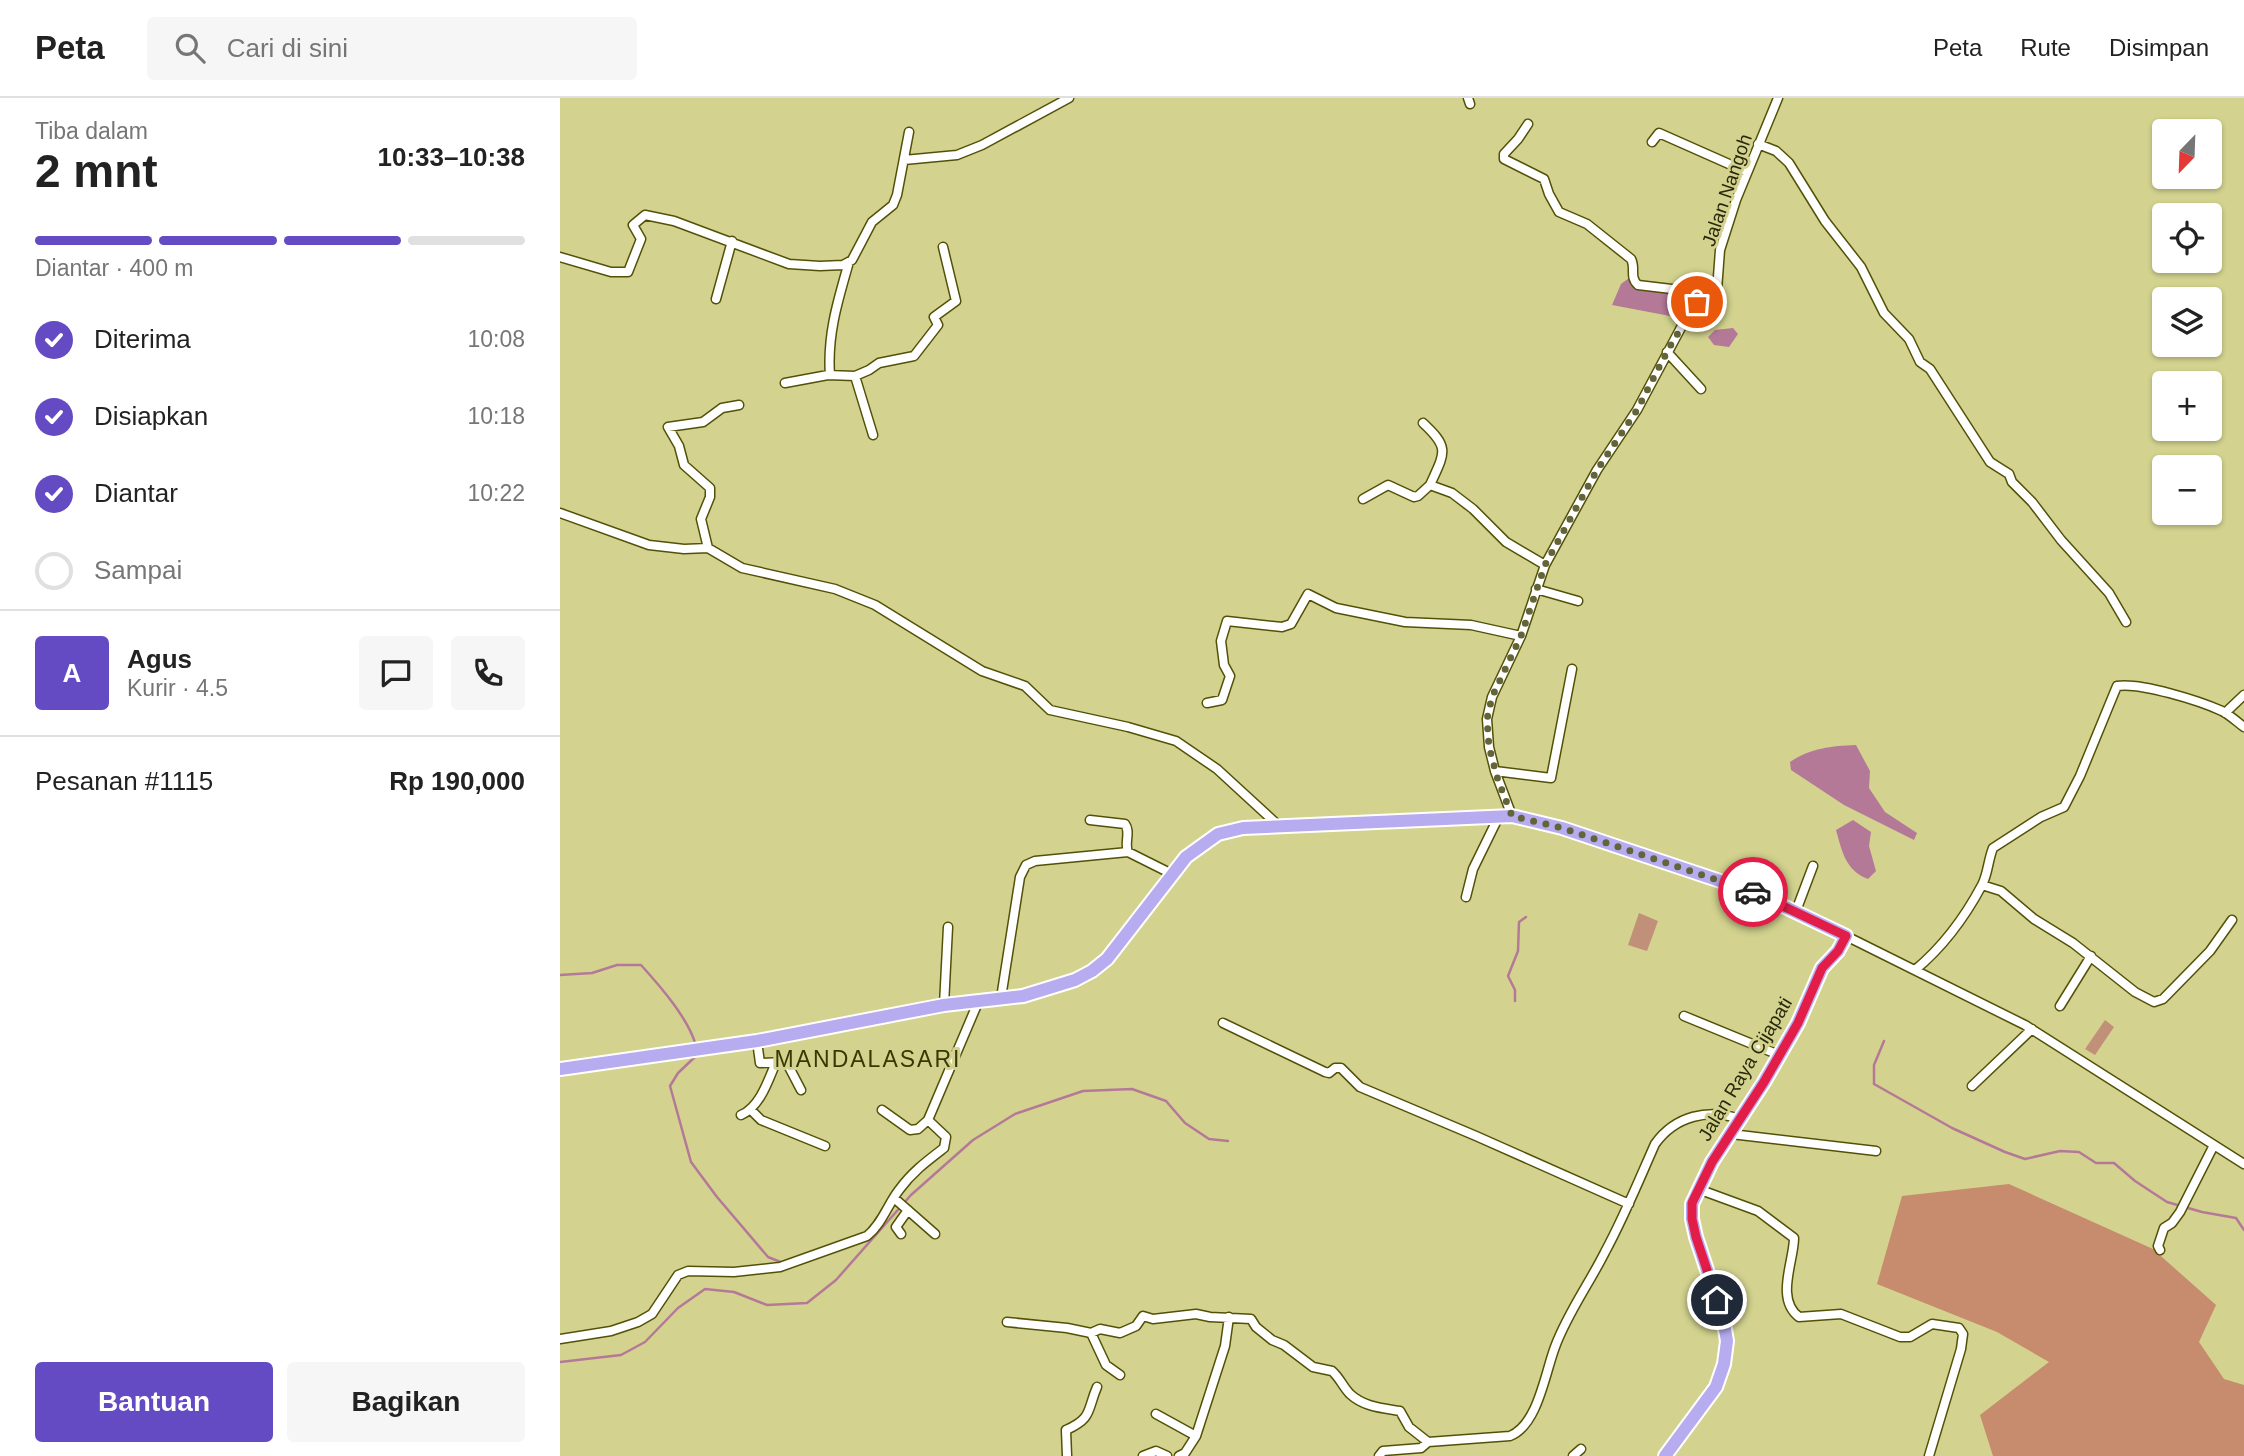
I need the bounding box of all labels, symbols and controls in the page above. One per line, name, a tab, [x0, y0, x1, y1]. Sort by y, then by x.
search box	[147, 17, 637, 80]
text: Peta	[35, 29, 105, 66]
icon: search	[171, 29, 209, 67]
text: Cari di sini	[227, 33, 348, 63]
text: Peta	[1933, 34, 1982, 61]
text: Rute	[2020, 34, 2071, 61]
text: Disimpan	[2109, 34, 2209, 61]
text: Tiba dalam	[35, 118, 148, 144]
north arrow	[2152, 119, 2222, 189]
map controls	[2152, 119, 2222, 525]
street label: Jalan Nangoh	[1698, 131, 1756, 249]
text: 10:33–10:38	[378, 142, 525, 172]
text: 2 mnt	[35, 145, 158, 197]
button: locate	[2152, 203, 2222, 273]
text: Diantar · 400 m	[35, 255, 194, 281]
pin	[1667, 272, 1727, 332]
icon: bag	[1678, 283, 1716, 321]
button: layers	[2152, 287, 2222, 357]
icon: check	[35, 321, 73, 359]
text: Diterima	[94, 324, 191, 354]
text: 10:08	[467, 326, 525, 352]
button: +	[2152, 371, 2222, 441]
icon: check	[35, 398, 73, 436]
text: Disiapkan	[94, 401, 208, 431]
text: 10:18	[467, 403, 525, 429]
button: −	[2152, 455, 2222, 525]
icon: check	[35, 475, 73, 513]
text: Diantar	[94, 478, 178, 508]
text: 10:22	[467, 480, 525, 506]
text: Sampai	[94, 555, 182, 585]
button: chat	[359, 636, 433, 710]
button: phone	[451, 636, 525, 710]
text: Agus	[127, 644, 192, 674]
text: A	[63, 658, 81, 688]
text: Kurir · 4.5	[127, 675, 228, 701]
text: Pesanan #1115	[35, 766, 213, 796]
text: Rp 190,000	[389, 766, 525, 796]
courier	[1718, 857, 1788, 927]
icon: car	[1734, 873, 1772, 911]
street label: Jalan Raya Cijapati	[1694, 993, 1796, 1145]
district label: MANDALASARI	[775, 1046, 961, 1072]
pin	[1687, 1270, 1747, 1330]
icon: home	[1698, 1281, 1736, 1319]
button: Bantuan	[35, 1362, 273, 1442]
button: Bagikan	[287, 1362, 525, 1442]

